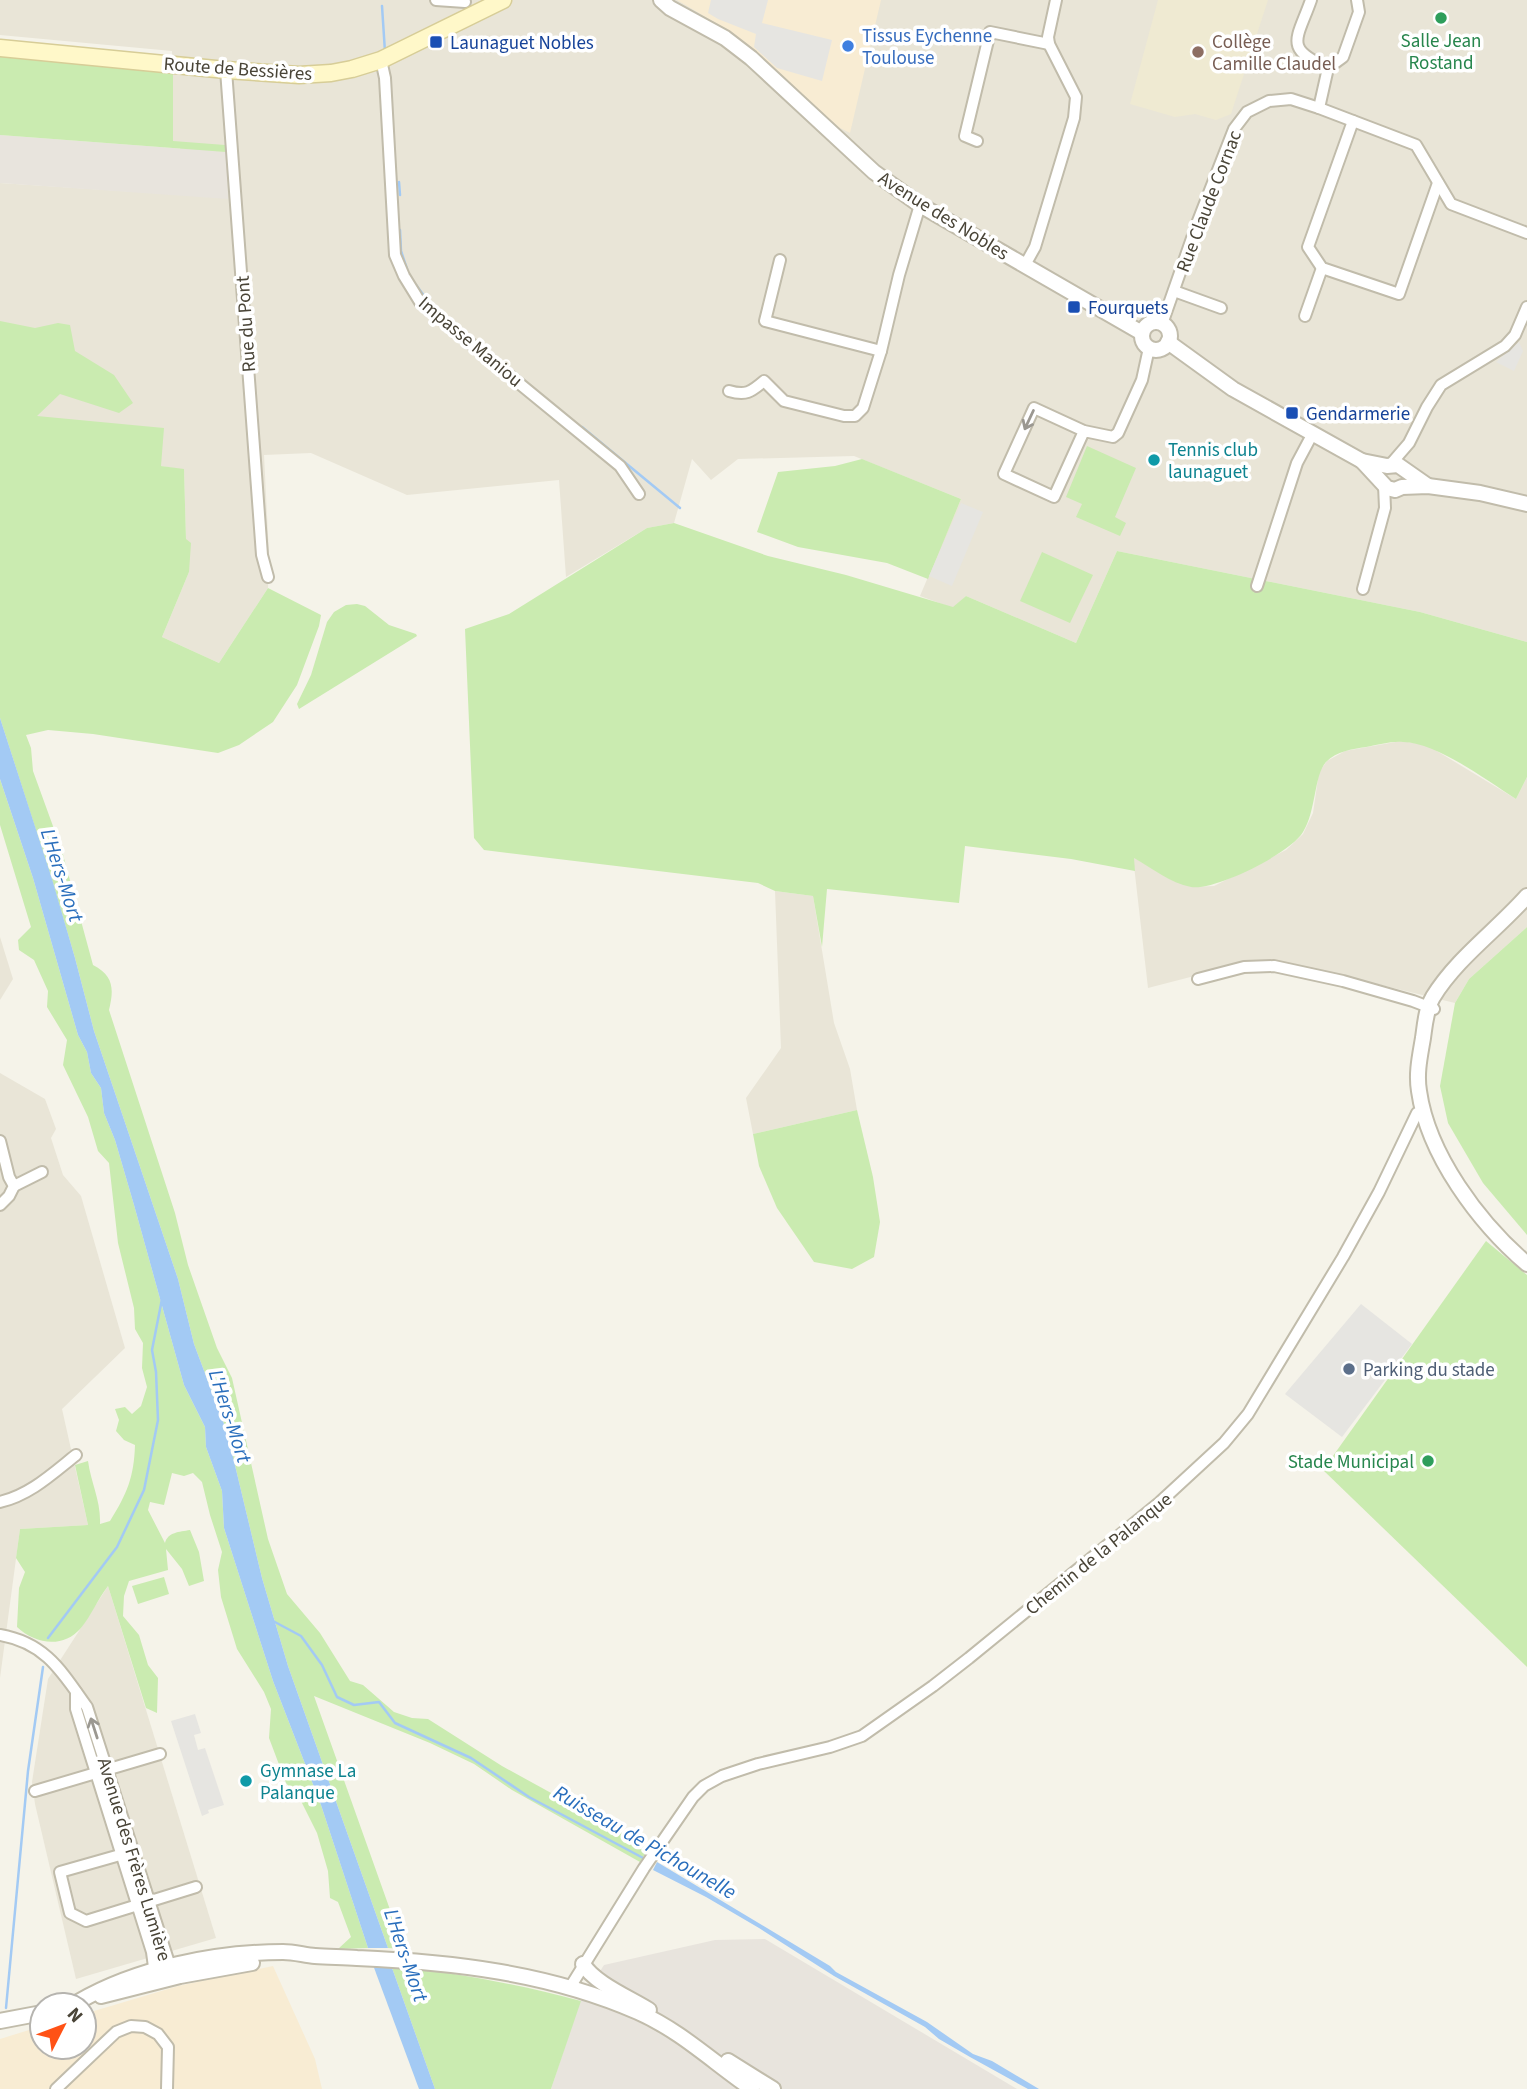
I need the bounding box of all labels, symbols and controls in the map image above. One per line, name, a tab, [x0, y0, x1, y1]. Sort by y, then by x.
marker: Salle Jean Rostand	[1433, 10, 1449, 26]
place label: Tissus Eychenne Toulouse	[862, 23, 992, 72]
place label: Salle Jean Rostand	[1401, 28, 1481, 77]
place label: Collège Camille Claudel	[1212, 29, 1336, 78]
place label: Launaguet Nobles	[450, 30, 594, 57]
marker: Launaguet Nobles	[428, 34, 444, 50]
marker: Tissus Eychenne Toulouse	[840, 38, 856, 54]
marker: Collège Camille Claudel	[1190, 44, 1206, 60]
street label: Route de Bessières	[163, 51, 313, 88]
street label: Rue Claude Cornac	[1170, 126, 1249, 276]
street label: Avenue des Nobles	[873, 165, 1014, 267]
street label: Rue du Pont	[230, 274, 263, 373]
street label: Impasse Maniou	[412, 290, 528, 394]
place label: Fourquets	[1088, 295, 1169, 322]
marker: Fourquets	[1066, 299, 1082, 315]
place label: Gendarmerie	[1306, 401, 1410, 428]
marker: Gendarmerie	[1284, 405, 1300, 421]
one-way arrow	[1022, 409, 1035, 430]
place label: Tennis club launaguet	[1168, 437, 1258, 486]
marker: Tennis club launaguet	[1146, 452, 1162, 468]
water label: L'Hers-Mort	[33, 825, 92, 927]
place label: Parking du stade	[1363, 1357, 1495, 1384]
marker: Parking du stade	[1341, 1361, 1357, 1377]
water label: L'Hers-Mort	[201, 1366, 260, 1468]
place label: Stade Municipal	[1288, 1449, 1414, 1476]
marker: Stade Municipal	[1420, 1453, 1436, 1469]
street label: Chemin de la Palanque	[1020, 1486, 1178, 1622]
one-way arrow	[87, 1717, 99, 1739]
street label: Avenue des Frères Lumière	[90, 1754, 177, 1965]
place label: Gymnase La Palanque	[260, 1758, 356, 1807]
marker: Gymnase La Palanque	[238, 1773, 254, 1789]
water label: Ruisseau de Pichounelle	[548, 1777, 742, 1907]
water label: L'Hers-Mort	[376, 1905, 436, 2007]
north arrow	[28, 1991, 98, 2061]
text: N	[60, 2002, 89, 2029]

